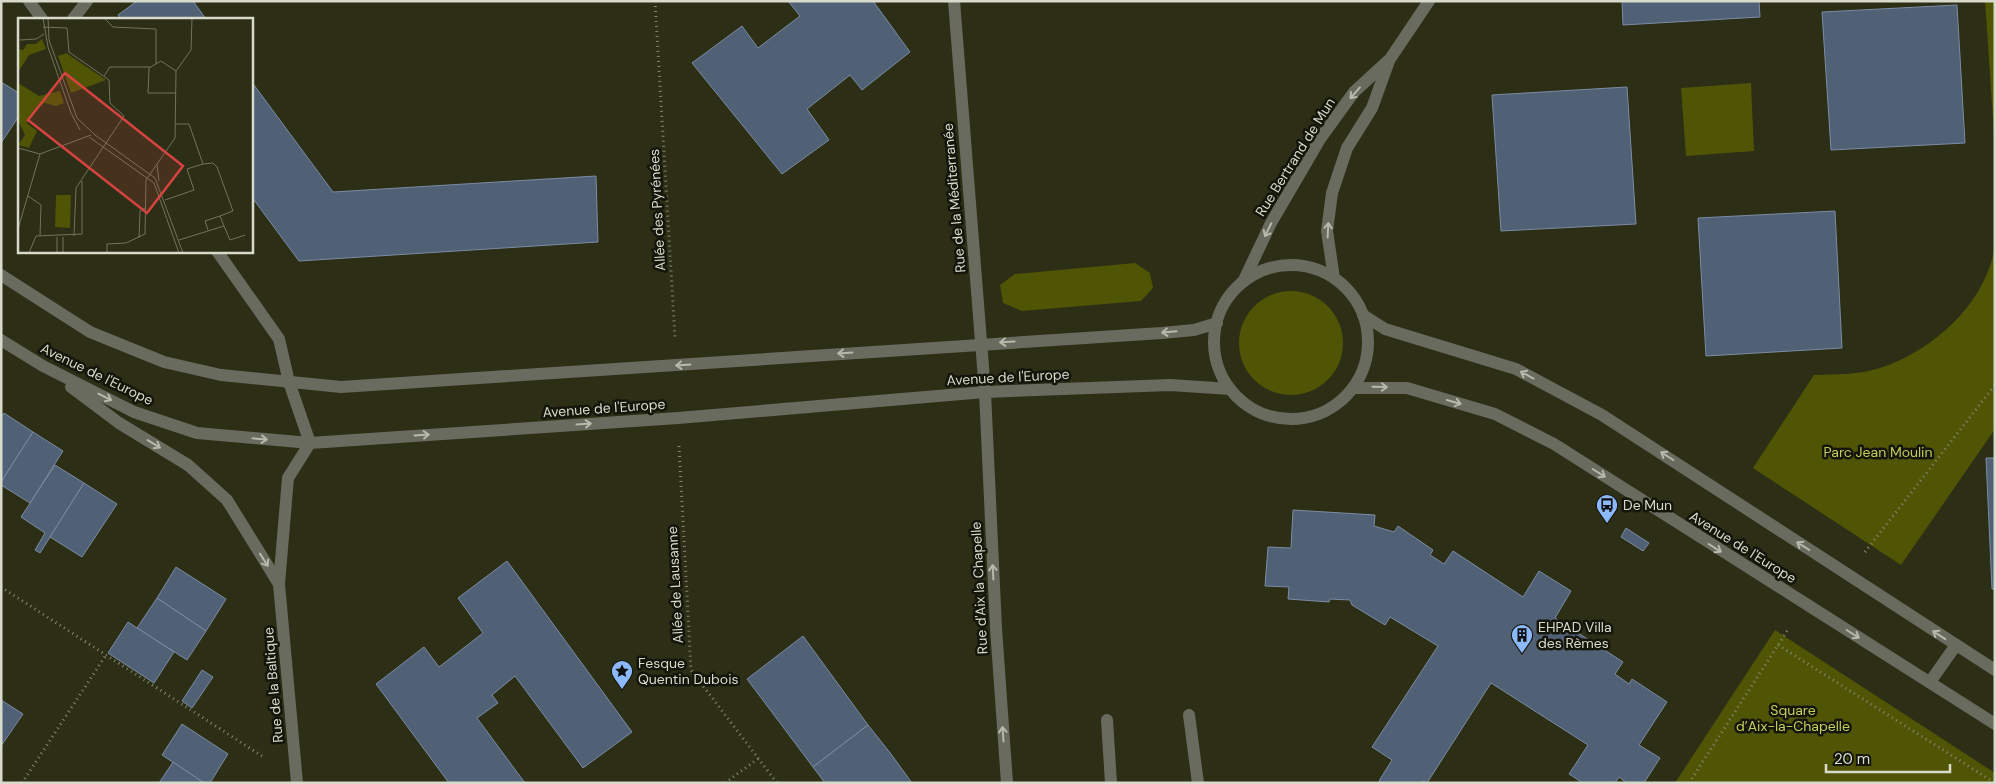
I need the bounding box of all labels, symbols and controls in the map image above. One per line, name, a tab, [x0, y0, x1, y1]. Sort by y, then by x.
inset map	[18, 18, 252, 252]
one-way arrow	[1349, 86, 1360, 99]
street label: Rue Bertrand de Mun	[1251, 94, 1339, 220]
street label: Rue de la Méditerranée	[938, 122, 970, 273]
street label: Allée des Pyrénées	[645, 148, 669, 272]
one-way arrow	[1262, 222, 1272, 237]
one-way arrow	[1323, 222, 1332, 238]
one-way arrow	[1161, 327, 1177, 337]
one-way arrow	[999, 337, 1015, 346]
street label: Avenue de l'Europe	[38, 339, 156, 409]
one-way arrow	[837, 349, 853, 358]
one-way arrow	[675, 360, 691, 370]
street label: Avenue de l'Europe	[946, 365, 1070, 389]
one-way arrow	[1520, 370, 1535, 379]
one-way arrow	[1372, 383, 1388, 392]
one-way arrow	[97, 393, 112, 402]
street label: Avenue de l'Europe	[542, 395, 666, 421]
one-way arrow	[1446, 398, 1462, 408]
one-way arrow	[576, 420, 592, 429]
one-way arrow	[414, 431, 430, 440]
one-way arrow	[252, 434, 268, 443]
one-way arrow	[147, 440, 161, 450]
park label: Parc Jean Moulin	[1823, 443, 1933, 461]
one-way arrow	[1661, 451, 1675, 461]
one-way arrow	[1592, 468, 1606, 478]
bus stop icon: De Mun	[1595, 493, 1619, 524]
place label: De Mun	[1623, 496, 1672, 514]
street label: Avenue de l'Europe	[1686, 507, 1800, 587]
street label: Rue d'Aix la Chapelle	[967, 521, 991, 655]
street label: Allée de Lausanne	[663, 526, 687, 644]
one-way arrow	[1796, 540, 1810, 551]
one-way arrow	[1708, 542, 1722, 553]
one-way arrow	[260, 552, 270, 566]
one-way arrow	[989, 564, 998, 580]
place label: EHPAD Villa des Rèmes	[1538, 618, 1612, 652]
building icon: EHPAD Villa des Rèmes	[1510, 623, 1534, 654]
street label: Rue de la Baltique	[259, 627, 287, 743]
one-way arrow	[1845, 629, 1859, 639]
one-way arrow	[1932, 629, 1946, 640]
place label: Fesque Quentin Dubois	[638, 654, 739, 688]
place icon: Fesque Quentin Dubois	[610, 659, 634, 690]
park label: Square d’Aix-la-Chapelle	[1736, 701, 1850, 735]
one-way arrow	[999, 726, 1008, 742]
scale bar	[1826, 742, 1950, 774]
text: 20 m	[1834, 749, 1870, 769]

